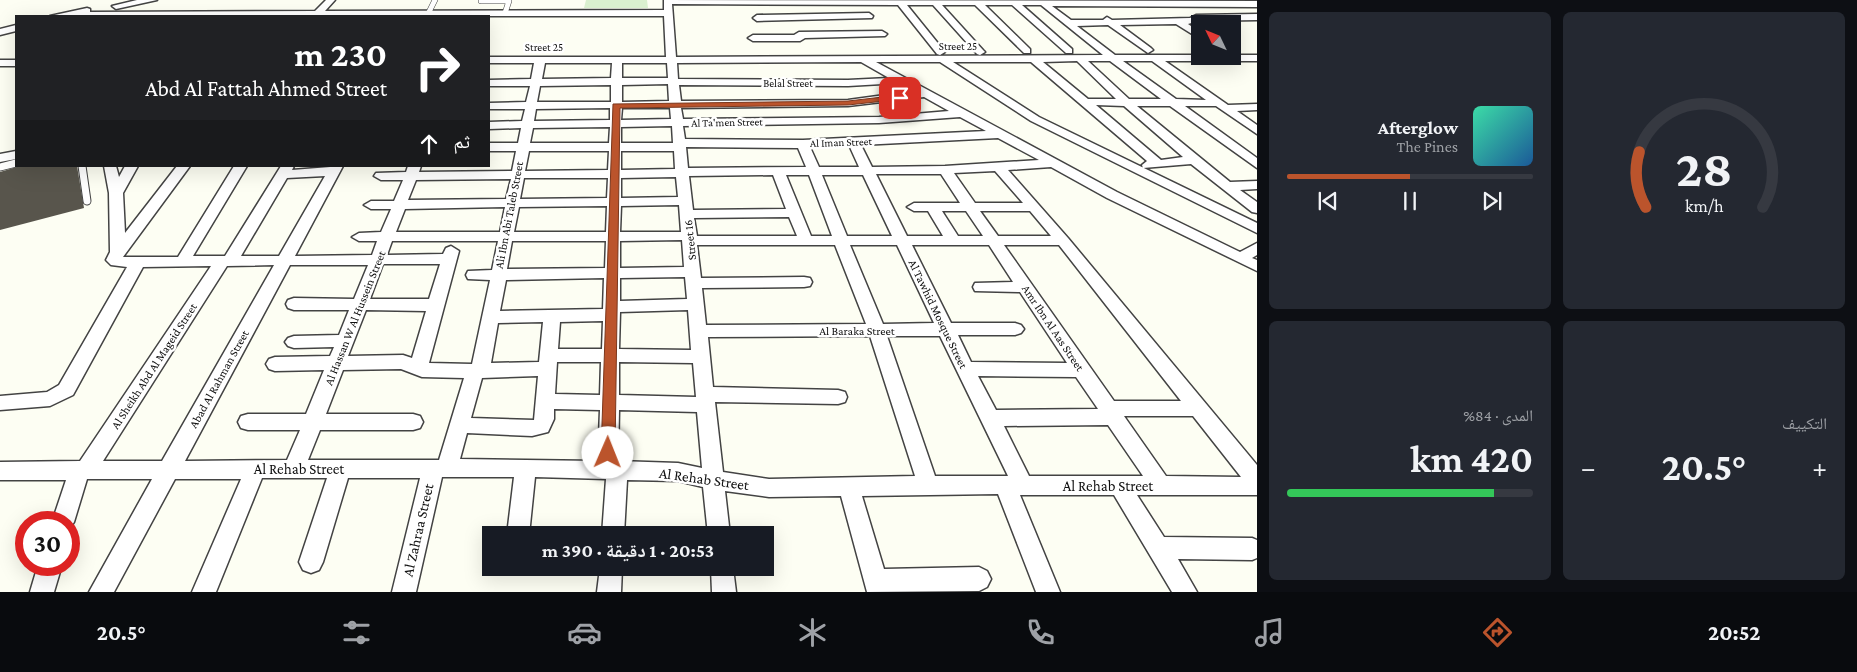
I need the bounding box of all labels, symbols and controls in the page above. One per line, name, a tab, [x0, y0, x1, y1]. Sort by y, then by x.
north arrow	[1191, 15, 1241, 65]
map controls	[1191, 15, 1241, 65]
text: 230 m	[294, 35, 387, 74]
icon: right	[405, 35, 470, 100]
street label: Street 25	[939, 40, 977, 52]
street label: Street 25	[525, 41, 563, 53]
text: Abd Al Fattah Ahmed Street	[145, 76, 387, 101]
street label: Belal Street	[763, 77, 813, 89]
pin	[879, 77, 921, 119]
icon: arrive	[886, 84, 914, 112]
street label: Al Ta'men Street	[691, 115, 763, 129]
text: Afterglow	[1378, 117, 1458, 138]
icon: ahead	[415, 130, 443, 158]
text: ثم	[453, 131, 470, 152]
street label: Al Iman Street	[810, 135, 873, 149]
text: The Pines	[1397, 138, 1458, 155]
text: 28	[1676, 139, 1732, 197]
street label: Ali Ibn Abi Taleb Street	[492, 159, 526, 270]
icon: previous	[1314, 187, 1342, 215]
icon: pause	[1396, 187, 1424, 215]
icon: next	[1478, 187, 1506, 215]
text: km/h	[1685, 196, 1724, 216]
street label: Street 16	[681, 219, 699, 261]
street label: Al Hassan W Al Hussein Street	[322, 248, 389, 387]
street label: Al Tawhid Mosque Street	[905, 257, 971, 372]
street label: Amr Ibn Al Aas Street	[1019, 282, 1088, 375]
street label: Al Sheikh Abd Al Mageid Street	[108, 300, 201, 432]
street label: Al Baraka Street	[819, 324, 896, 338]
street label: Abad Al Rahman Street	[186, 327, 252, 430]
text: المدى · 84%	[1463, 407, 1533, 424]
text: التكييف	[1782, 415, 1827, 432]
position arrow	[581, 426, 633, 478]
text: 420 km	[1410, 438, 1533, 480]
text: 20.5°	[1662, 446, 1746, 488]
text: −	[1581, 452, 1596, 483]
text: +	[1812, 452, 1827, 483]
street label: Al Rehab Street	[254, 461, 345, 477]
street label: Al Rehab Street	[658, 465, 751, 493]
street label: Al Rehab Street	[1063, 478, 1154, 494]
street label: Al Zahraa Street	[400, 481, 437, 578]
speed limit sign: 30	[15, 511, 80, 576]
text: 20:53 · 1 دقيقة · 390 m	[542, 540, 714, 561]
icon: filters	[339, 615, 374, 650]
icon: car	[567, 615, 602, 650]
icon: climate	[795, 615, 830, 650]
icon: phone	[1023, 615, 1058, 650]
icon: music	[1252, 615, 1287, 650]
icon: directions	[1480, 615, 1515, 650]
text: 20.5°	[97, 620, 146, 645]
text: 20:52	[1708, 620, 1760, 645]

